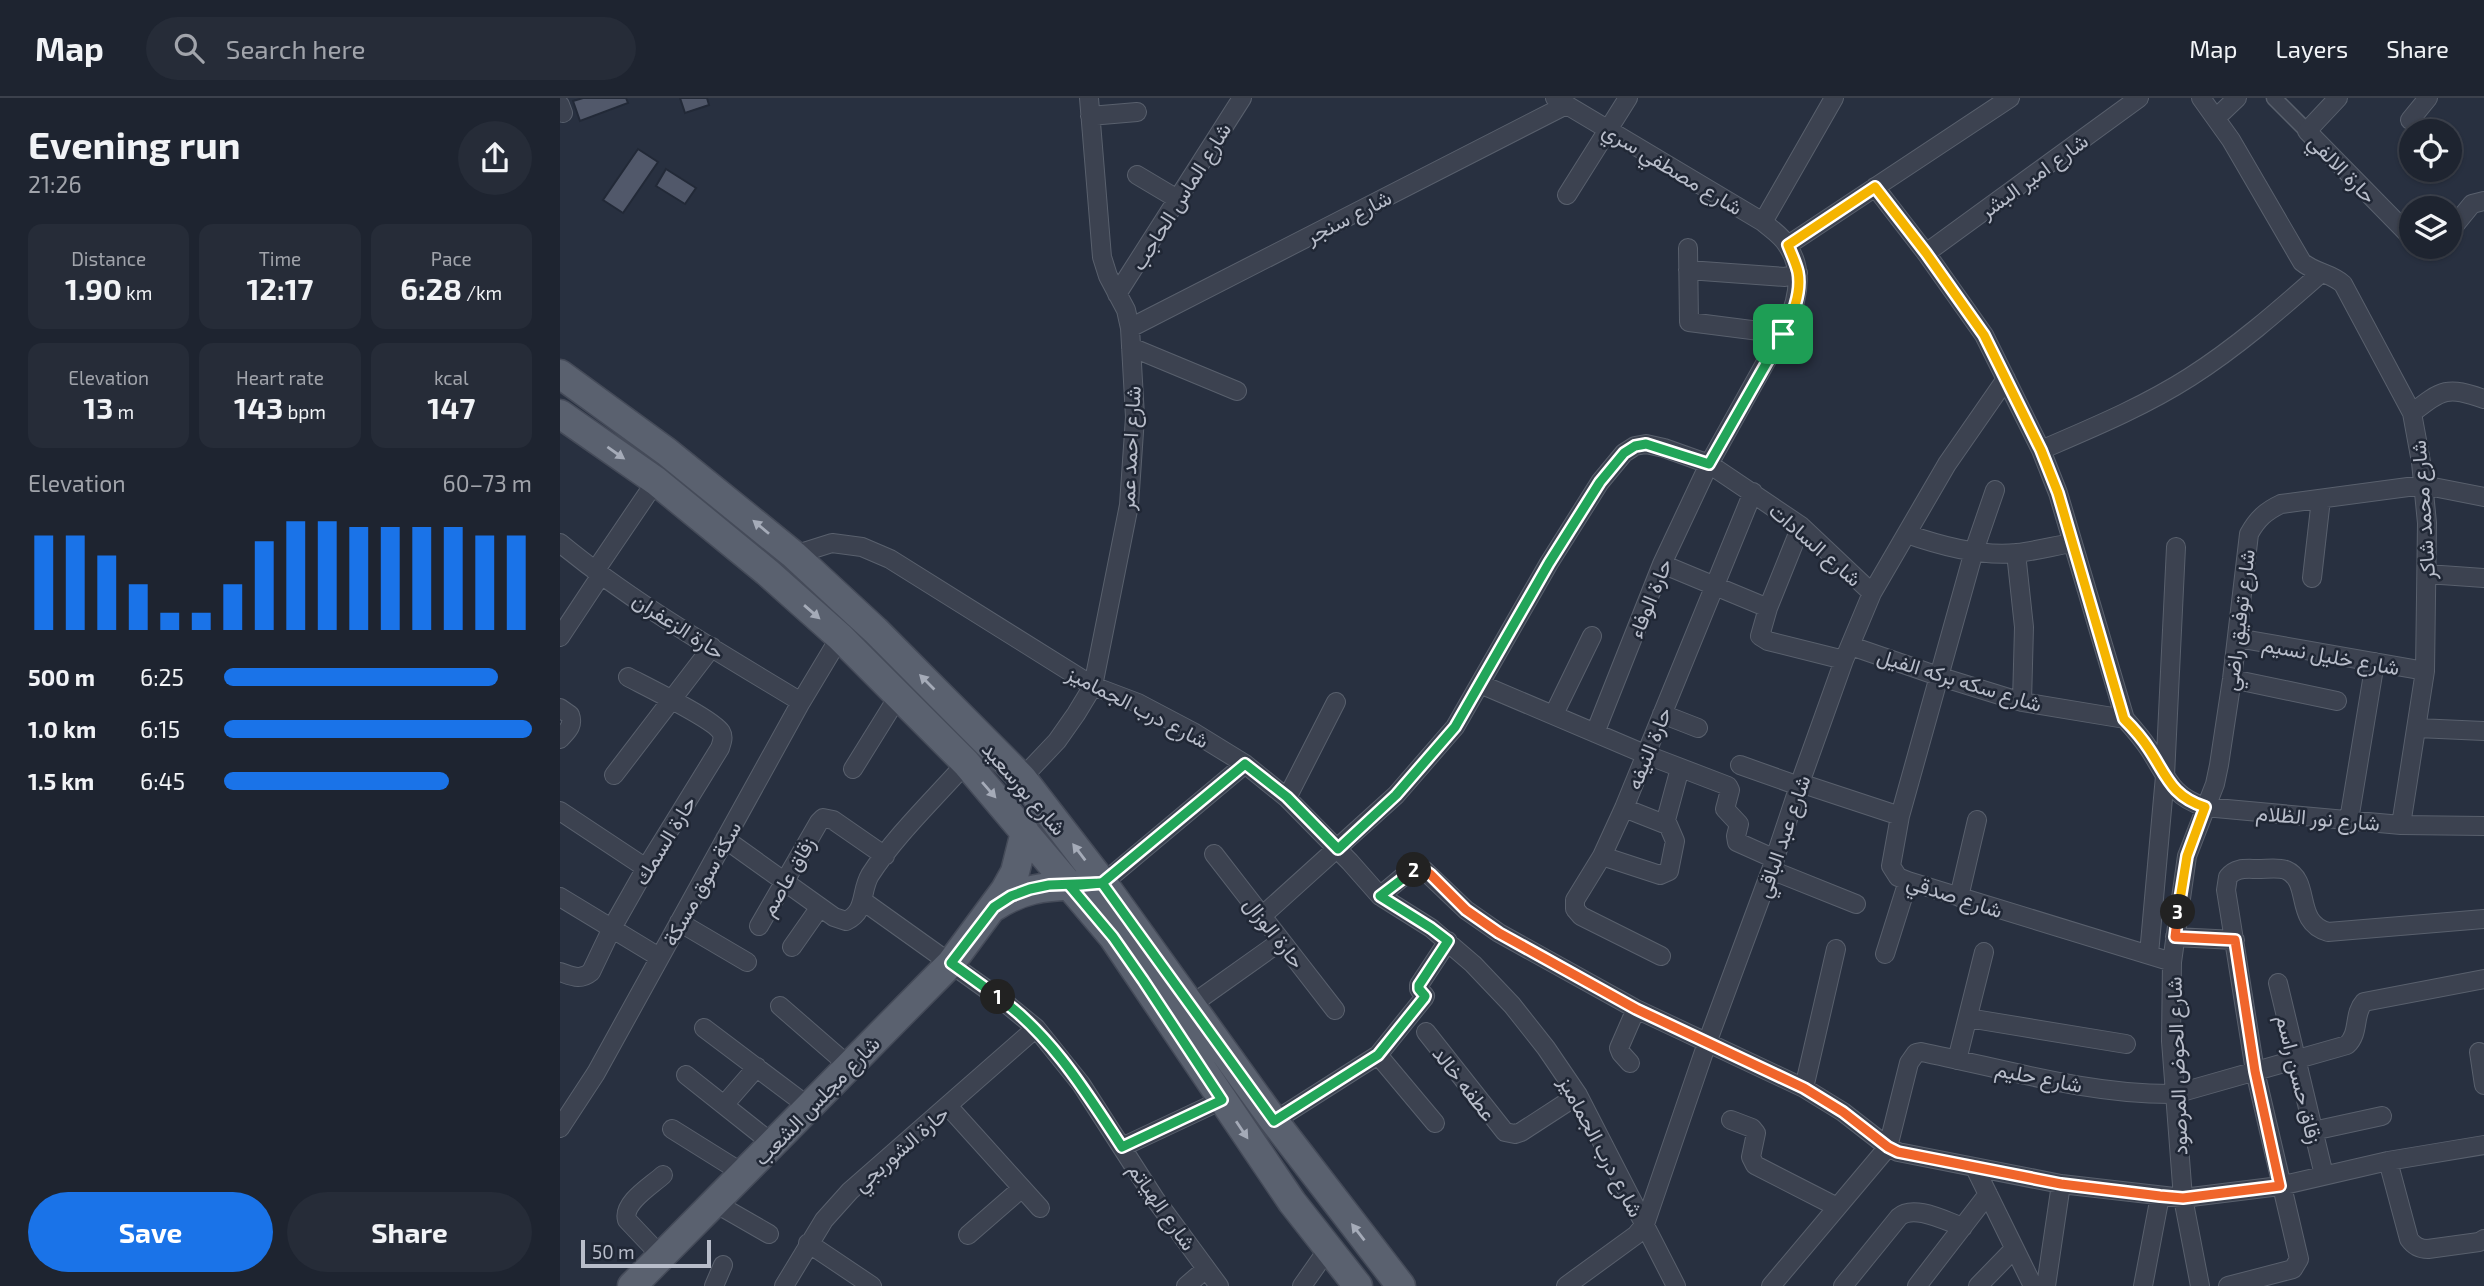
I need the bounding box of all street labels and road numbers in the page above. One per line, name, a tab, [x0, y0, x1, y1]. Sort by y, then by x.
street label: شارع مصطفي سري	[1596, 116, 1747, 225]
street label: شارع الماس الحاجب	[1125, 118, 1238, 276]
street label: شارع امير البشر	[1973, 127, 2094, 226]
street label: حارة الالفي	[2300, 128, 2382, 212]
street label: شارع سنجر	[1300, 184, 1396, 251]
street label: شارع احمد عمر	[1113, 385, 1148, 512]
street label: شارع محمد شاكر	[2405, 439, 2442, 582]
street label: شارع السادات	[1763, 497, 1867, 593]
street label: شارع توفيق راضي	[2217, 548, 2265, 693]
street label: حارة الوفاء	[1622, 555, 1678, 642]
street label: حارة الزعفران	[627, 586, 729, 666]
street label: شارع خليل نسيم	[2260, 631, 2402, 682]
street label: شارع سكه بركه الفيل	[1874, 642, 2045, 719]
street label: شارع درب الجماميز	[1061, 659, 1213, 755]
street label: حارة النيفه	[1620, 703, 1678, 794]
street label: شارع بورسعيد	[975, 736, 1072, 842]
street label: شارع عبد الباقي	[1749, 771, 1820, 902]
street label: حارة السمك	[628, 791, 702, 890]
street label: شارع نور الظلام	[2255, 799, 2381, 838]
street label: سكة سوق مسكة	[656, 816, 747, 951]
street label: زقاق عاصم	[754, 832, 822, 922]
street label: شارع صدقي	[1902, 868, 2006, 928]
street label: حارة الوزال	[1238, 891, 1311, 974]
street label: شارع الحوض المرصود	[2160, 976, 2195, 1156]
street label: زقاق حسن راسم	[2269, 1012, 2328, 1147]
street label: شارع مجلس الشعب	[748, 1030, 886, 1172]
street label: عطفه خالد	[1428, 1041, 1502, 1125]
street label: شارع حليم	[1993, 1055, 2085, 1100]
street label: شارع درب الجماميز	[1551, 1070, 1650, 1222]
street label: حارة الشوربجي	[847, 1100, 957, 1201]
street label: شارع الهياتم	[1121, 1157, 1202, 1256]

